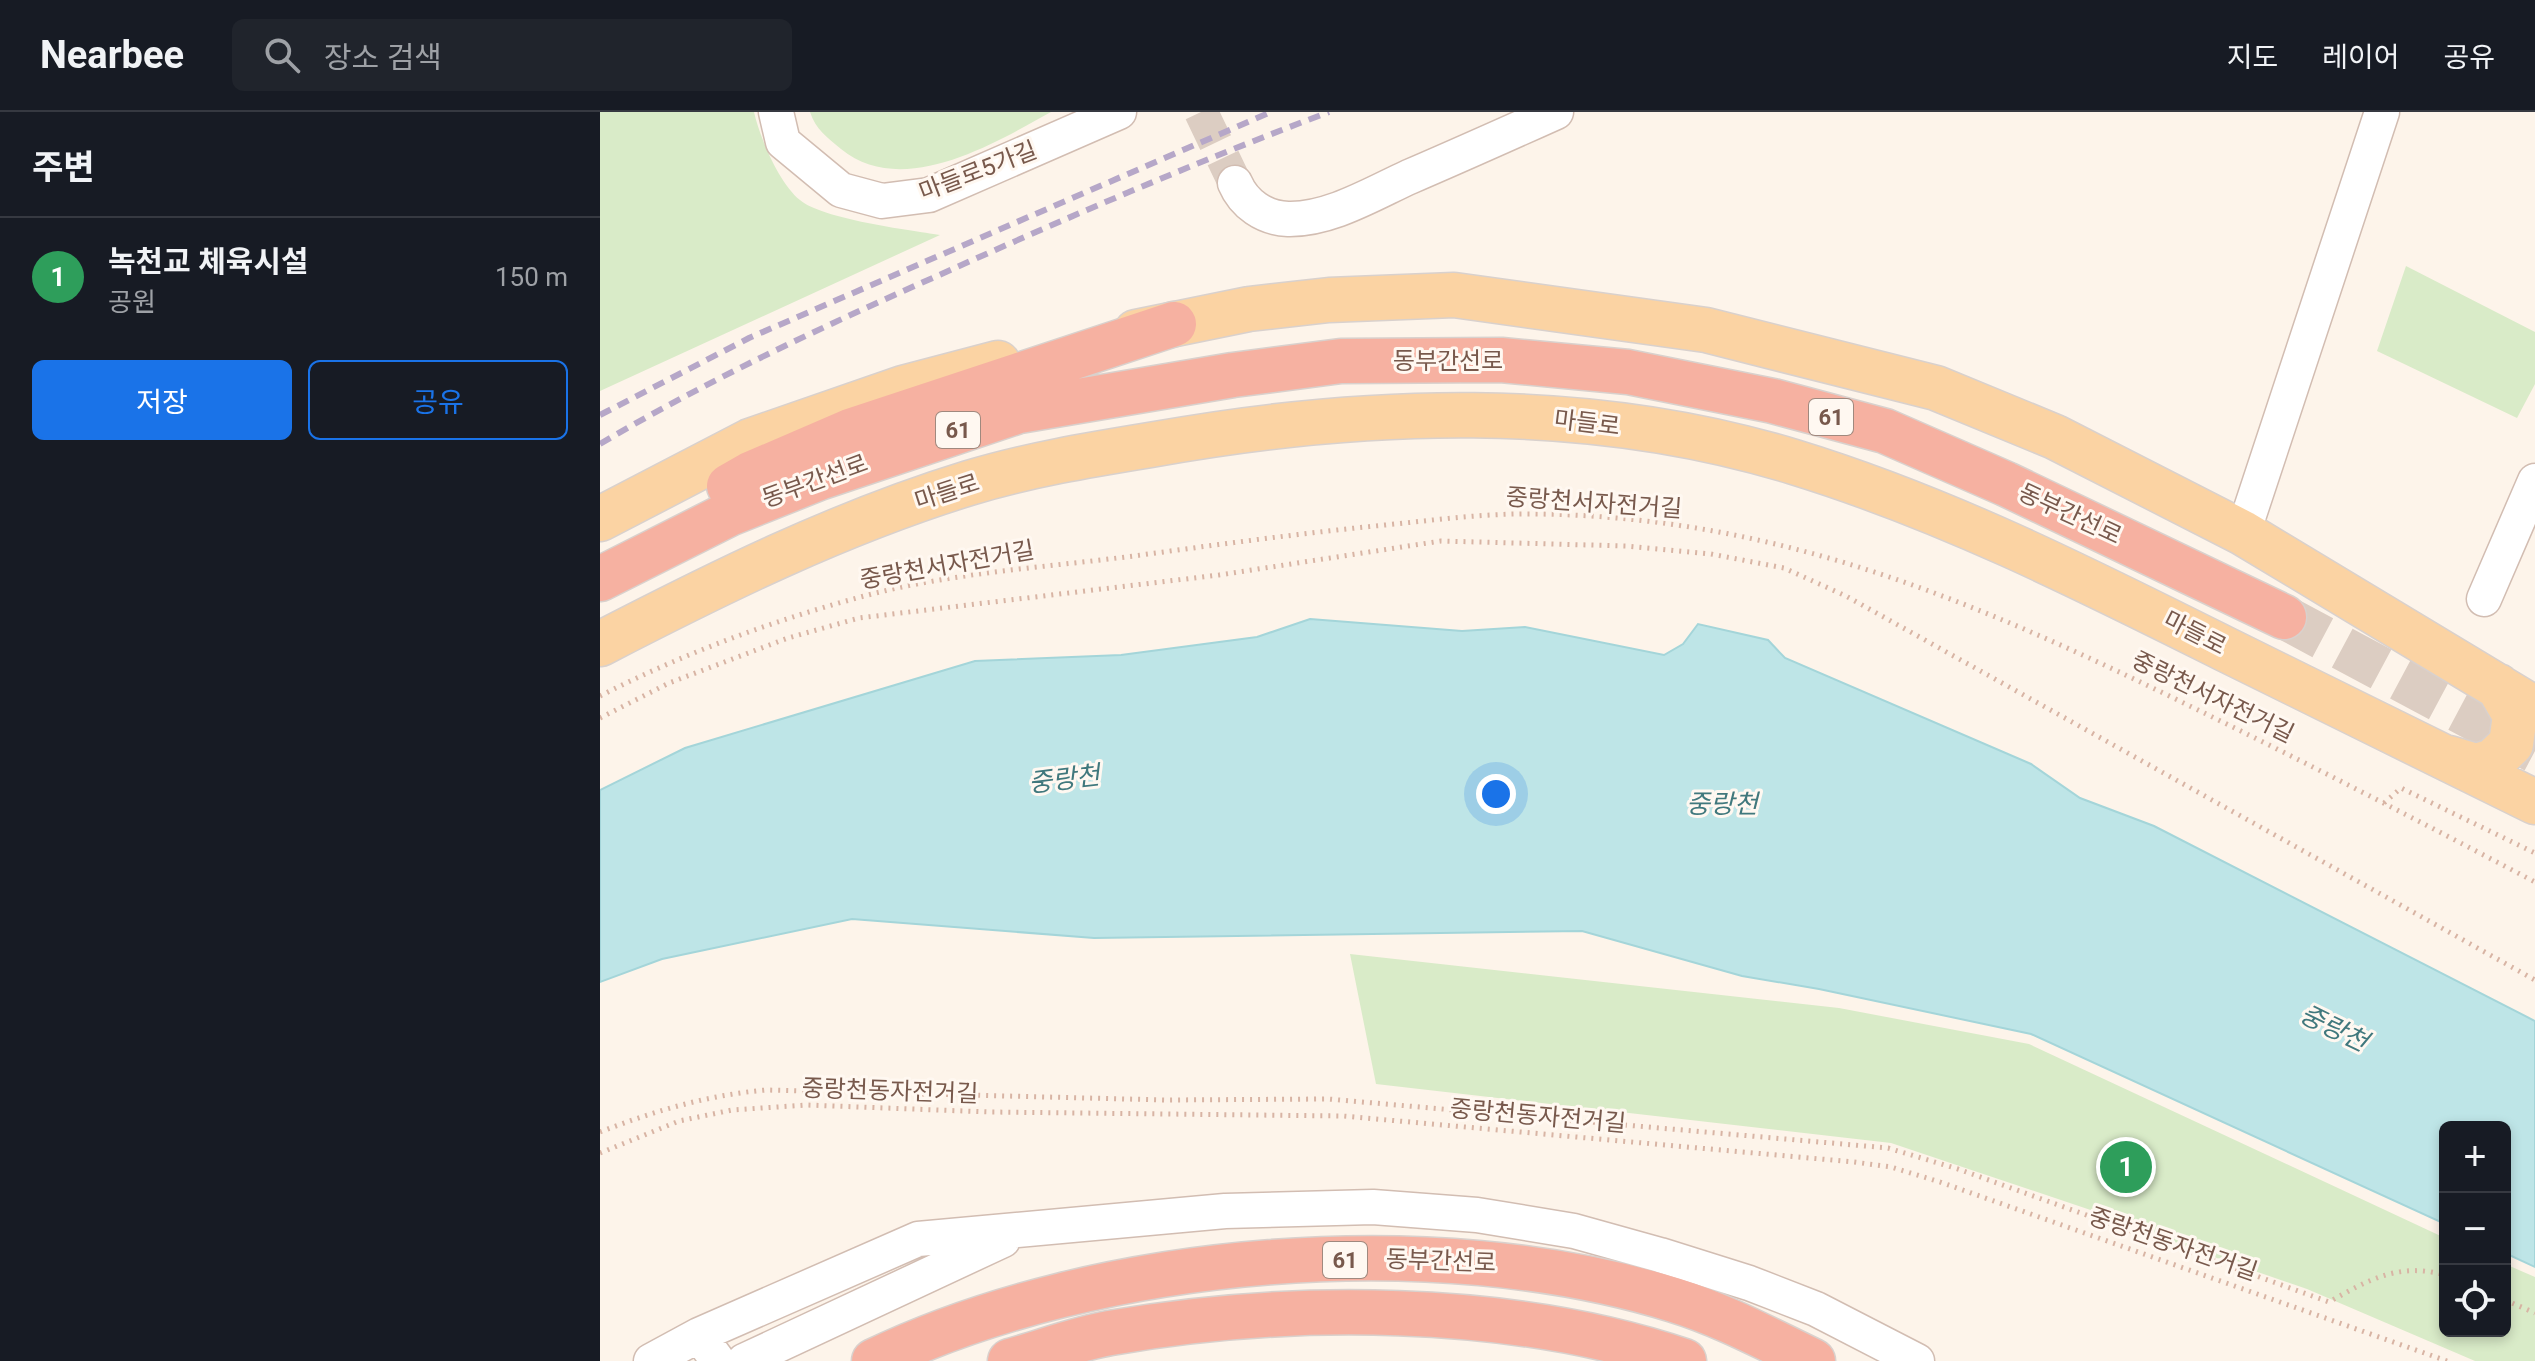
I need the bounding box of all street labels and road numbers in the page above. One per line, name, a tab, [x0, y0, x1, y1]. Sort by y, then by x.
street label: 마들로5가길	[915, 136, 1041, 206]
street label: 동부간선로	[1393, 347, 1503, 375]
road number: 61	[1809, 399, 1853, 435]
street label: 마들로	[1552, 405, 1622, 441]
road number: 61	[936, 412, 980, 448]
street label: 동부간선로	[758, 449, 872, 513]
street label: 마들로	[911, 468, 983, 516]
street label: 동부간선로	[2014, 478, 2126, 550]
street label: 중랑천서자전거길	[1505, 483, 1683, 523]
street label: 중랑천서자전거길	[858, 536, 1036, 594]
street label: 마들로	[2159, 605, 2231, 661]
street label: 중랑천서자전거길	[2127, 646, 2299, 748]
street label: 중랑천동자전거길	[801, 1074, 979, 1108]
street label: 중랑천동자전거길	[1449, 1094, 1627, 1138]
street label: 중랑천동자전거길	[2085, 1202, 2261, 1286]
road number: 61	[1323, 1242, 1367, 1278]
street label: 동부간선로	[1385, 1245, 1497, 1277]

